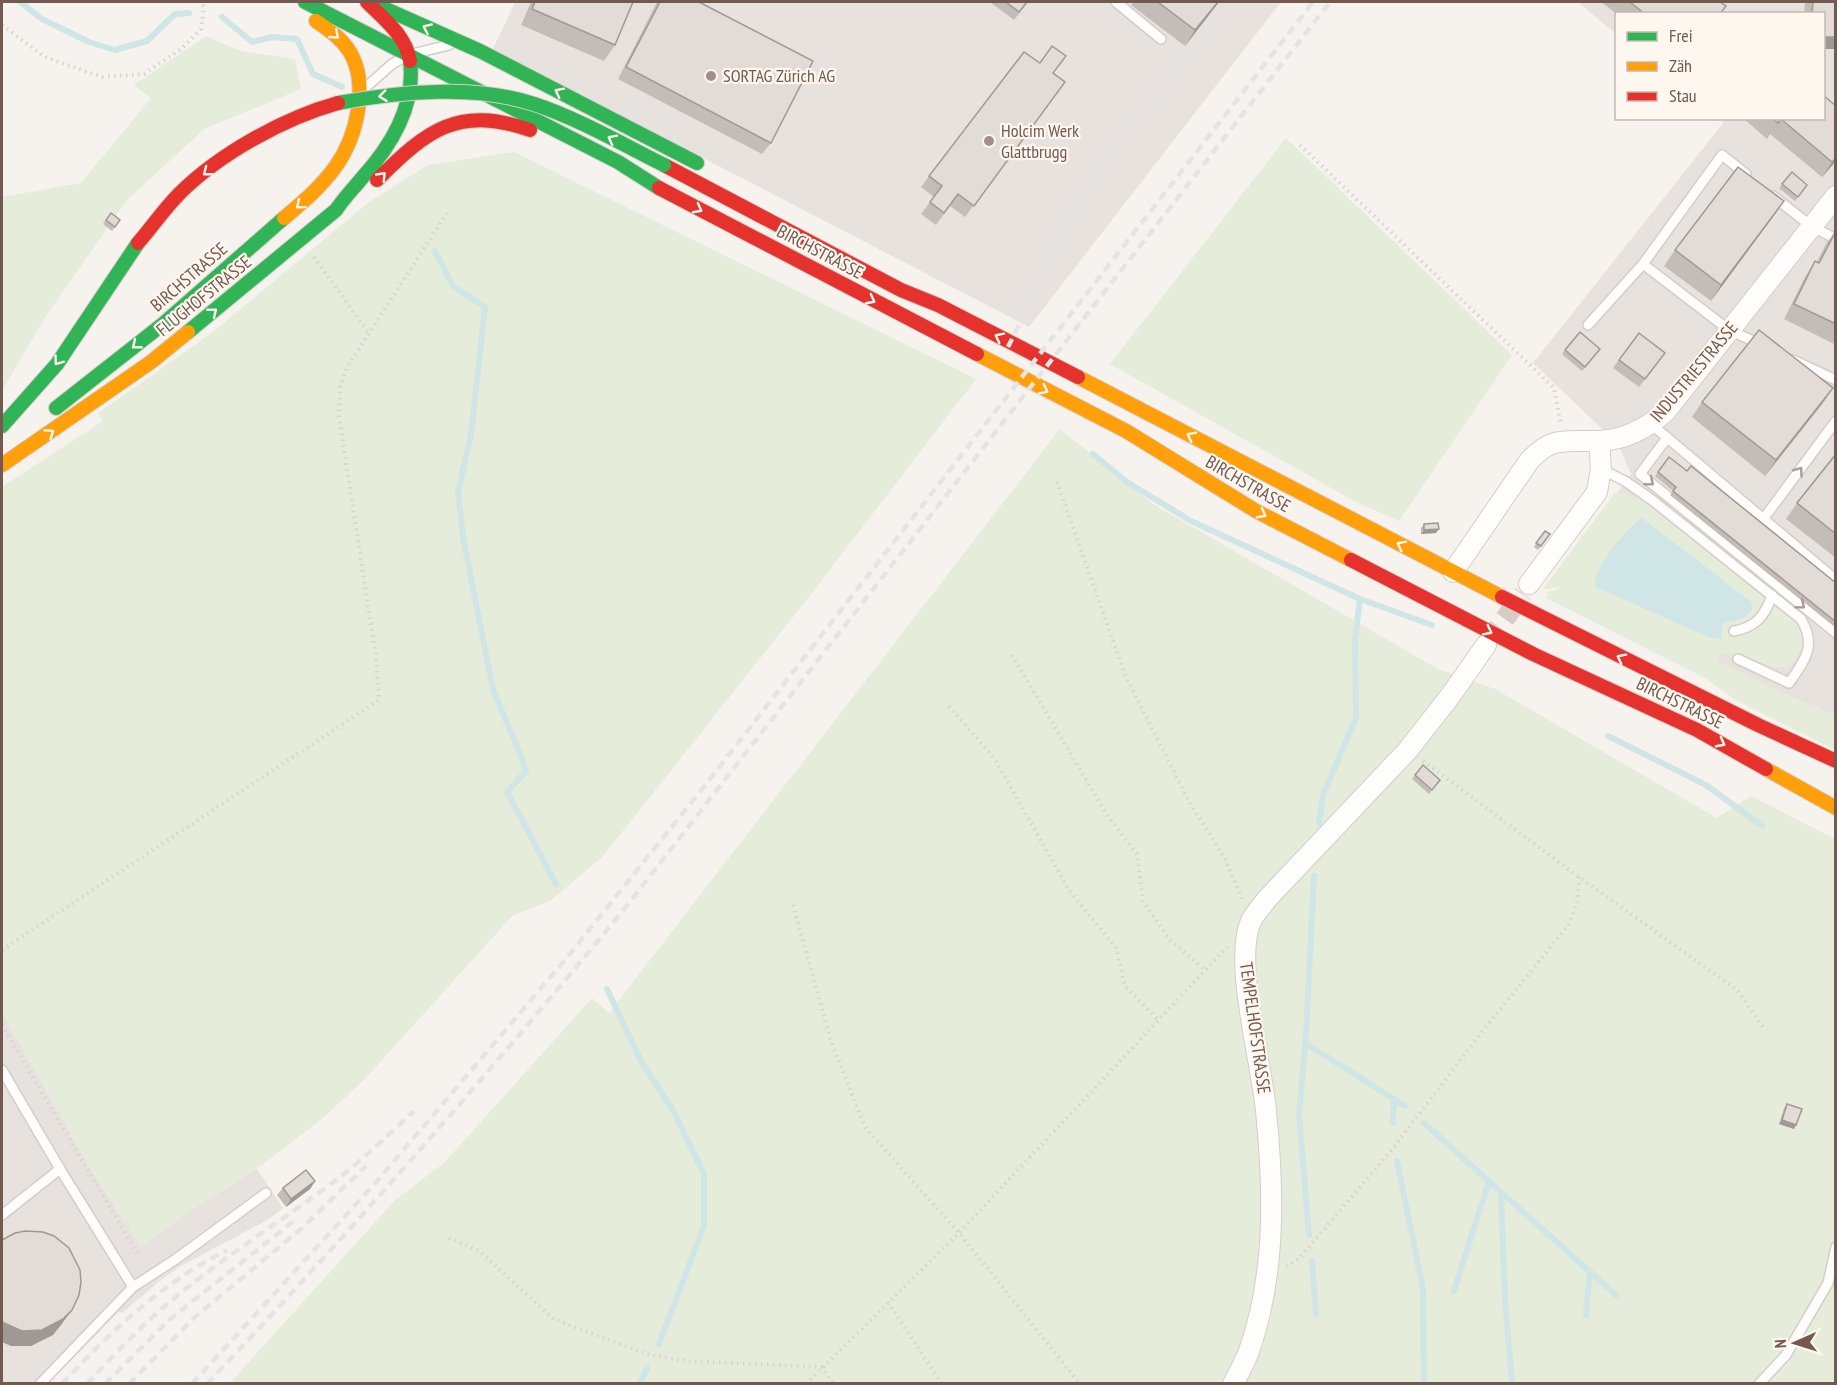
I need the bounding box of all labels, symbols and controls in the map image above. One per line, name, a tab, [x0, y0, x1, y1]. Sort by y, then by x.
legend	[1615, 12, 1825, 120]
one-way arrow	[422, 23, 433, 35]
text: Frei	[1669, 24, 1693, 47]
one-way arrow	[328, 28, 339, 39]
text: Zäh	[1669, 54, 1692, 77]
place label: SORTAG Zürich AG	[723, 64, 835, 87]
marker: SORTAG Zürich AG	[704, 69, 718, 83]
text: Stau	[1669, 84, 1697, 107]
one-way arrow	[554, 87, 565, 99]
one-way arrow	[379, 89, 388, 101]
place label: Holcim Werk Glattbrugg	[1001, 119, 1079, 163]
marker: Holcim Werk Glattbrugg	[982, 134, 996, 148]
one-way arrow	[607, 135, 618, 146]
one-way arrow	[202, 164, 213, 175]
one-way arrow	[375, 172, 386, 182]
one-way arrow	[296, 197, 307, 208]
one-way arrow	[692, 202, 703, 213]
street label: BIRCHSTRASSE	[773, 219, 867, 284]
street label: BIRCHSTRASSE	[146, 237, 232, 316]
street label: FLUGHOFSTRASSE	[151, 250, 256, 341]
one-way arrow	[865, 293, 876, 304]
one-way arrow	[206, 309, 217, 320]
street label: INDUSTRIESTRASSE	[1645, 317, 1742, 427]
one-way arrow	[995, 333, 1005, 344]
one-way arrow	[132, 338, 143, 349]
one-way arrow	[55, 355, 66, 366]
one-way arrow	[1038, 383, 1048, 394]
one-way arrow	[43, 429, 54, 440]
one-way arrow	[1186, 432, 1197, 443]
street label: BIRCHSTRASSE	[1202, 450, 1295, 517]
one-way arrow	[1791, 467, 1802, 478]
one-way arrow	[1643, 474, 1654, 485]
one-way arrow	[1256, 507, 1267, 518]
one-way arrow	[1397, 541, 1408, 552]
one-way arrow	[1794, 598, 1805, 609]
one-way arrow	[1482, 624, 1493, 635]
one-way arrow	[1616, 654, 1627, 665]
street label: BIRCHSTRASSE	[1633, 672, 1728, 734]
one-way arrow	[1714, 736, 1725, 747]
street label: TEMPELHOFSTRASSE	[1235, 960, 1276, 1095]
north arrow	[1765, 1313, 1825, 1373]
text: N	[1770, 1339, 1790, 1349]

